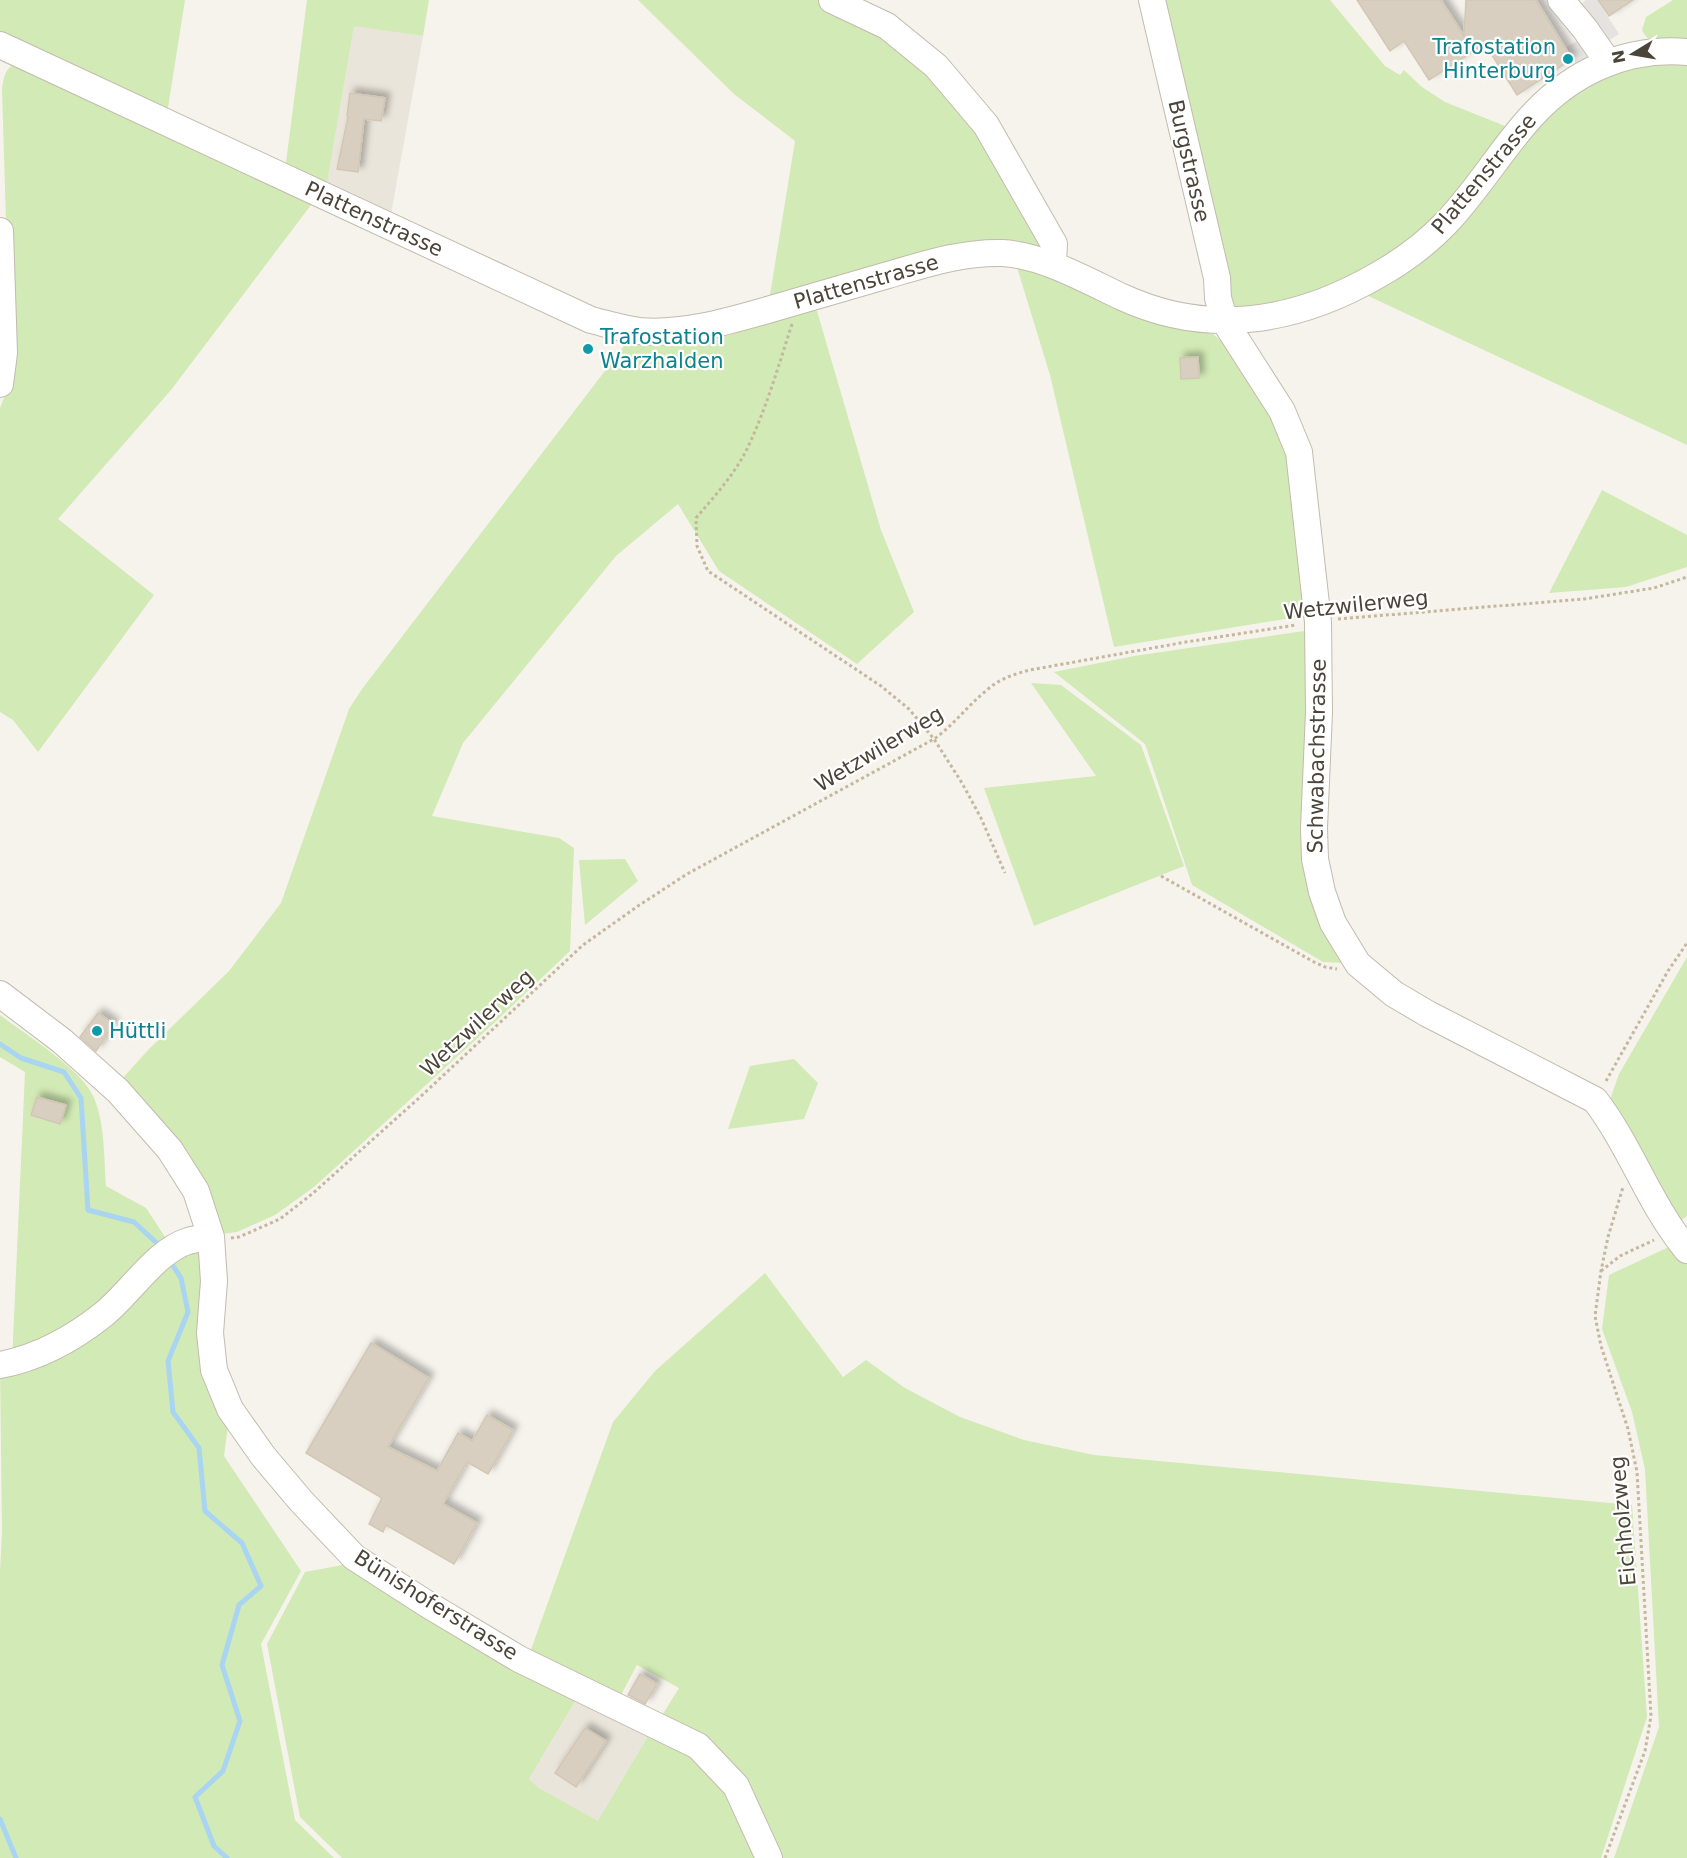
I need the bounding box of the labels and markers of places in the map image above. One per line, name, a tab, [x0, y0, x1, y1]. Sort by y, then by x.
place label: Trafostation Hinterburg	[1431, 35, 1556, 83]
marker: Trafostation Hinterburg	[1561, 52, 1575, 66]
place label: Trafostation Warzhalden	[599, 325, 724, 373]
marker: Trafostation Warzhalden	[581, 342, 595, 356]
place label: Hüttli	[109, 1019, 166, 1043]
marker: Hüttli	[90, 1024, 104, 1038]

